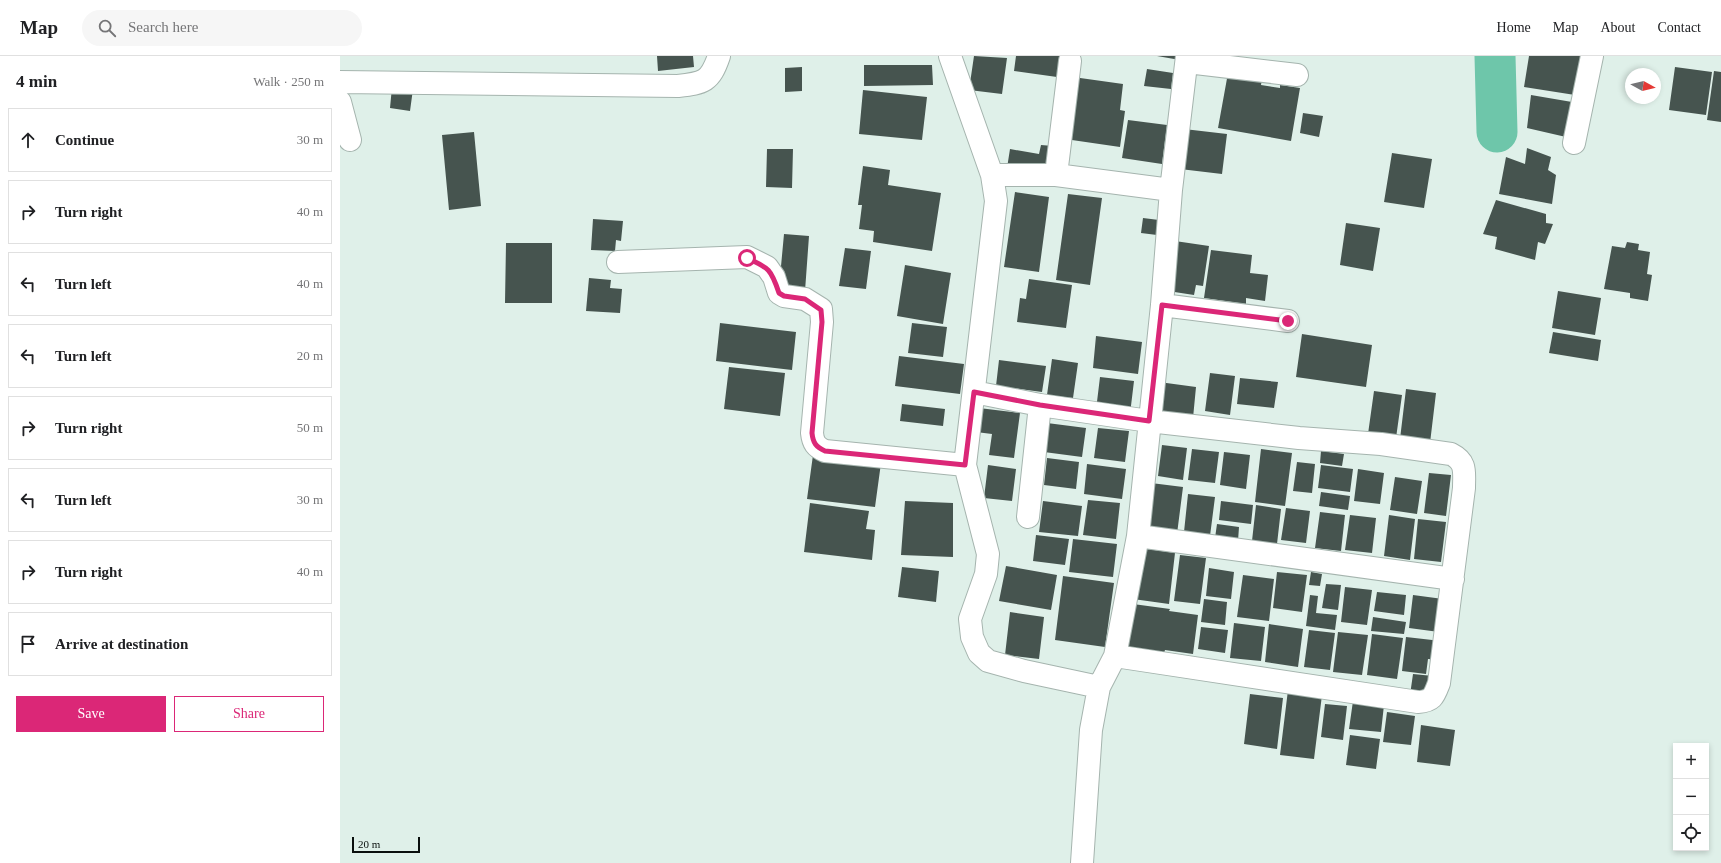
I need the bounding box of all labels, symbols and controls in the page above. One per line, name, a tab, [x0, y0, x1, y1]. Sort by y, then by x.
search box	[82, 10, 362, 46]
text: Map	[20, 17, 58, 38]
icon: search	[96, 17, 118, 39]
text: Search here	[128, 19, 198, 35]
text: Home	[1497, 20, 1531, 35]
text: Map	[1553, 20, 1578, 35]
text: About	[1600, 20, 1635, 35]
text: Contact	[1657, 20, 1701, 35]
north arrow	[1625, 68, 1661, 104]
text: 4 min	[16, 72, 57, 91]
text: Walk · 250 m	[253, 74, 324, 89]
icon: ahead	[17, 129, 39, 151]
text: Continue	[55, 132, 114, 148]
text: 30 m	[297, 132, 323, 147]
icon: right	[17, 201, 39, 223]
text: Turn right	[55, 204, 122, 220]
text: 40 m	[297, 204, 323, 219]
route start	[738, 249, 756, 267]
icon: left	[17, 273, 39, 295]
text: Turn left	[55, 276, 112, 292]
text: 40 m	[297, 276, 323, 291]
route end	[1279, 312, 1297, 330]
icon: left	[17, 345, 39, 367]
text: Turn left	[55, 348, 112, 364]
text: 20 m	[297, 348, 323, 363]
icon: right	[17, 417, 39, 439]
text: Turn right	[55, 420, 122, 436]
text: 50 m	[297, 420, 323, 435]
icon: left	[17, 489, 39, 511]
text: Turn left	[55, 492, 112, 508]
text: 30 m	[297, 492, 323, 507]
icon: right	[17, 561, 39, 583]
text: Turn right	[55, 564, 122, 580]
text: 40 m	[297, 564, 323, 579]
icon: arrive	[17, 633, 39, 655]
text: Arrive at destination	[55, 636, 188, 652]
button: Save	[16, 696, 166, 732]
button: Share	[174, 696, 324, 732]
map controls	[1673, 743, 1709, 851]
button: +	[1673, 743, 1709, 779]
button: −	[1673, 779, 1709, 815]
button: locate	[1673, 815, 1709, 851]
scale bar	[352, 835, 420, 854]
text: 20 m	[358, 838, 380, 850]

